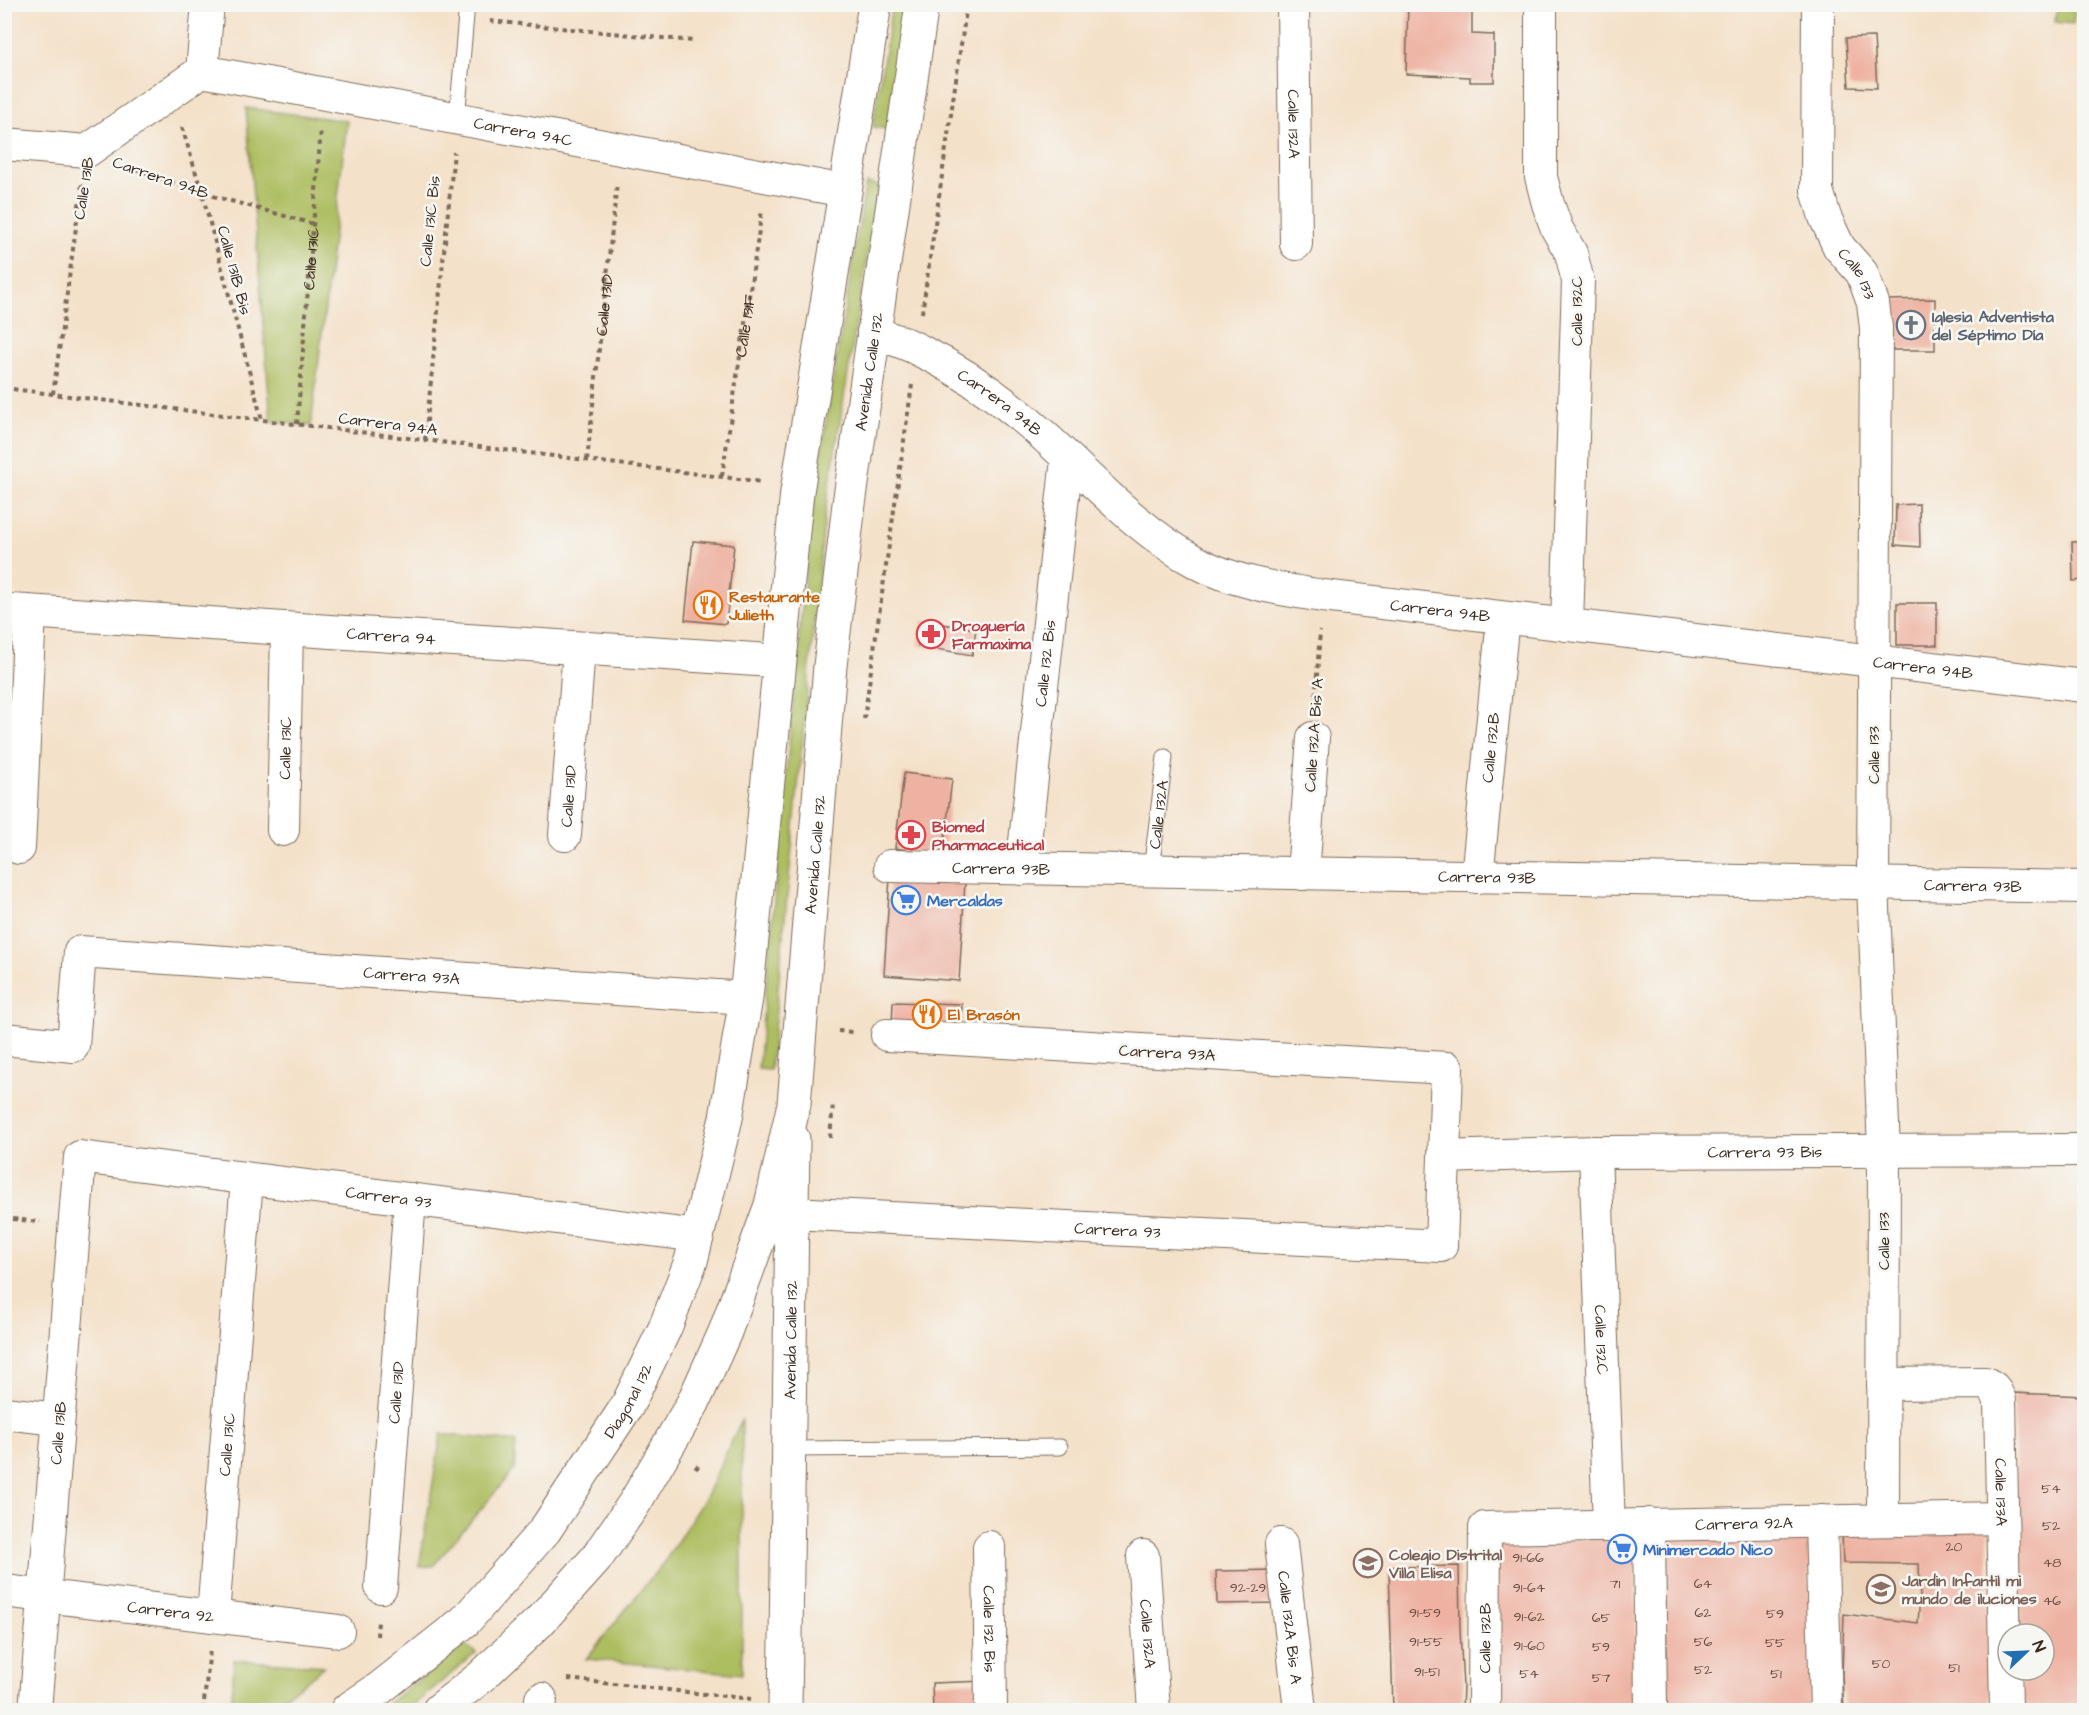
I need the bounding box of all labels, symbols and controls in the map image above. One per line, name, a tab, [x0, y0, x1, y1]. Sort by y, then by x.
street label: Calle 132A	[1282, 89, 1305, 159]
street label: Carrera 94C	[472, 112, 575, 152]
street label: Carrera 94B	[110, 151, 212, 205]
street label: Calle 131B	[68, 155, 100, 221]
street label: Calle 131C Bis	[414, 175, 446, 268]
street label: Calle 131B Bis	[212, 223, 256, 317]
street label: Calle 131C	[298, 226, 325, 291]
street label: Calle 133	[1833, 243, 1881, 302]
street label: Calle 131D	[591, 273, 619, 337]
street label: Calle 132C	[1566, 276, 1588, 346]
street label: Calle 131F	[730, 293, 761, 359]
place label: Iglesia Adventista del Séptimo Día	[1931, 306, 2055, 346]
church icon: Iglesia Adventista del Séptimo Día	[1895, 309, 1927, 341]
street label: Avenida Calle 132	[850, 311, 889, 432]
street label: Carrera 94B	[953, 364, 1047, 442]
street label: Carrera 94A	[337, 407, 439, 441]
place label: Restaurante Julieth	[728, 586, 820, 626]
restaurant icon: Restaurante Julieth	[692, 589, 724, 621]
street label: Carrera 94B	[1389, 594, 1492, 628]
place label: Droguería Farmaxima	[952, 615, 1032, 655]
pharmacy icon: Droguería Farmaxima	[915, 618, 947, 650]
street label: Calle 132 Bis	[1030, 619, 1061, 708]
street label: Carrera 94	[346, 623, 436, 650]
street label: Carrera 94B	[1872, 651, 1975, 685]
street label: Calle 132A Bis A	[1299, 677, 1329, 793]
street label: Calle 132B	[1477, 711, 1505, 784]
street label: Calle 131C	[274, 716, 297, 780]
street label: Calle 133	[1863, 726, 1885, 784]
street label: Calle 131D	[556, 764, 582, 828]
street label: Calle 132A	[1144, 779, 1174, 850]
street label: Avenida Calle 132	[800, 794, 831, 915]
place label: Biomed Pharmaceutical	[932, 816, 1045, 856]
pharmacy icon: Biomed Pharmaceutical	[895, 819, 927, 851]
street label: Carrera 93B	[952, 857, 1051, 881]
street label: Carrera 93B	[1438, 866, 1537, 889]
street label: Carrera 93B	[1924, 874, 2023, 898]
supermarket icon: Mercaldas	[890, 884, 922, 916]
place label: Mercaldas	[927, 890, 1003, 912]
street label: Carrera 93A	[363, 962, 460, 990]
restaurant icon: El Brasón	[911, 998, 943, 1030]
place label: El Brasón	[948, 1004, 1020, 1026]
street label: Carrera 93A	[1118, 1039, 1216, 1067]
street label: Carrera 93 Bis	[1708, 1141, 1822, 1164]
street label: Carrera 93	[344, 1181, 433, 1214]
street label: Calle 133	[1873, 1212, 1895, 1270]
street label: Carrera 93	[1074, 1217, 1161, 1244]
street label: Avenida Calle 132	[779, 1280, 803, 1400]
street label: Calle 132C	[1589, 1304, 1613, 1375]
street label: Diagonal 132	[599, 1360, 658, 1443]
street label: Calle 131D	[383, 1361, 410, 1424]
street label: Calle 131B	[45, 1400, 72, 1465]
street label: Calle 131C	[214, 1412, 241, 1477]
street label: Calle 133A	[1989, 1458, 2012, 1526]
house number: 54	[2041, 1479, 2061, 1499]
street label: Carrera 92A	[1695, 1512, 1793, 1536]
house number: 52	[2042, 1516, 2060, 1536]
supermarket icon: Minimercado Nico	[1606, 1533, 1638, 1565]
house number: 20	[1946, 1537, 1963, 1557]
place label: Minimercado Nico	[1643, 1539, 1773, 1561]
place label: Colegio Distrital Villa Elisa	[1388, 1544, 1503, 1584]
school or university icon: Colegio Distrital Villa Elisa	[1352, 1547, 1384, 1579]
house number: 91-66	[1512, 1548, 1544, 1568]
house number: 48	[2043, 1553, 2061, 1573]
street label: Calle 132A Bis A	[1272, 1570, 1307, 1685]
place label: Jardin Infantil mi mundo de iluciones	[1901, 1570, 2037, 1610]
school or university icon: Jardin Infantil mi mundo de iluciones	[1865, 1573, 1897, 1605]
house number: 71	[1610, 1574, 1620, 1594]
house number: 64	[1694, 1574, 1713, 1594]
house number: 92-29	[1230, 1578, 1266, 1598]
house number: 91-64	[1513, 1578, 1546, 1598]
street label: Calle 132 Bis	[977, 1585, 1001, 1673]
house number: 46	[2043, 1591, 2061, 1611]
street label: Carrera 92	[126, 1596, 215, 1628]
street label: Calle 132A	[1134, 1599, 1161, 1669]
street label: Calle 132B	[1474, 1602, 1497, 1673]
house number: 91-59	[1409, 1603, 1441, 1623]
house number: 62	[1695, 1603, 1711, 1623]
house number: 59	[1766, 1604, 1784, 1624]
house number: 91-62	[1514, 1607, 1544, 1627]
house number: 65	[1592, 1608, 1610, 1628]
north arrow	[1996, 1622, 2056, 1682]
house number: 91-55	[1409, 1632, 1443, 1652]
house number: 56	[1694, 1632, 1713, 1652]
house number: 55	[1765, 1633, 1785, 1653]
house number: 91-60	[1513, 1636, 1545, 1656]
house number: 59	[1592, 1637, 1610, 1657]
text: N	[2027, 1638, 2051, 1655]
house number: 50	[1872, 1654, 1891, 1674]
house number: 51	[1948, 1658, 1960, 1678]
house number: 52	[1694, 1660, 1712, 1680]
house number: 91-51	[1414, 1662, 1440, 1682]
house number: 54	[1519, 1664, 1539, 1684]
house number: 51	[1770, 1664, 1782, 1684]
house number: 57	[1592, 1668, 1611, 1688]

